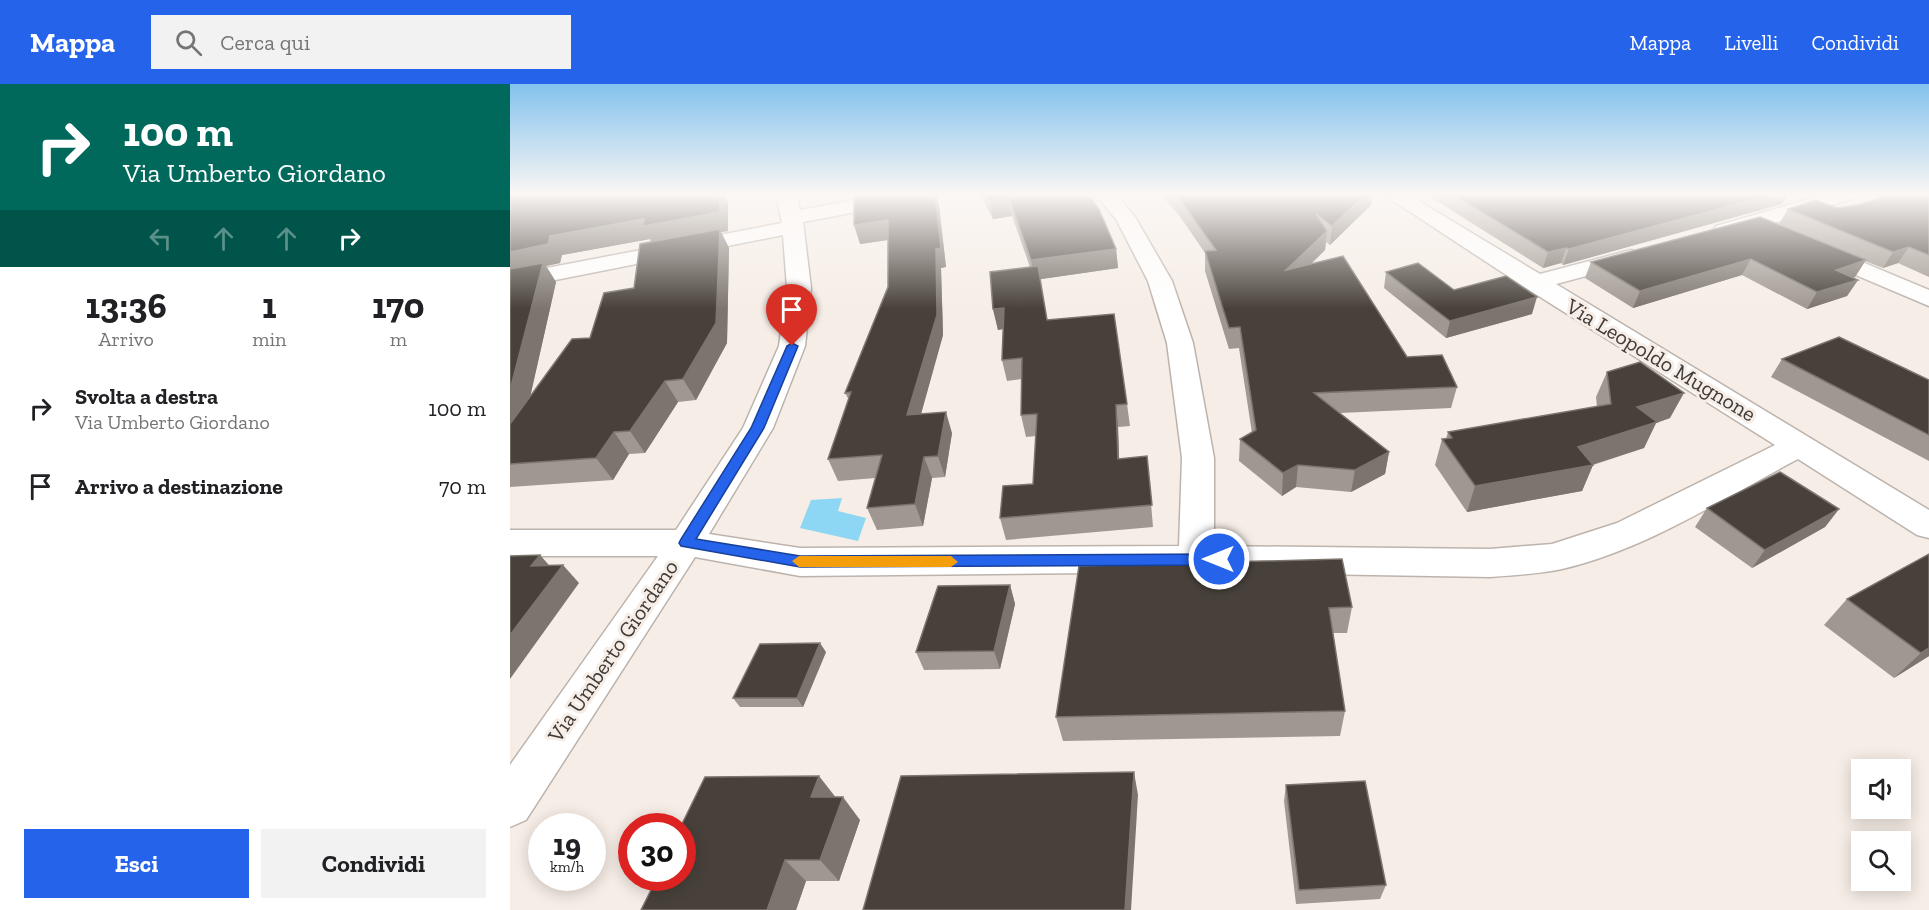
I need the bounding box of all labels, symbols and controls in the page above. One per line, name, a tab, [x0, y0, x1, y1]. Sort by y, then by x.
search box	[151, 15, 571, 69]
text: Mappa	[30, 26, 115, 59]
icon: search	[172, 26, 205, 59]
text: Cerca qui	[220, 29, 310, 56]
text: Mappa	[1629, 30, 1691, 55]
text: Livelli	[1724, 30, 1779, 55]
text: Condividi	[1812, 30, 1899, 55]
text: 100 m	[123, 106, 233, 157]
icon: right	[24, 108, 102, 186]
text: Via Umberto Giordano	[123, 157, 386, 189]
icon: left	[144, 222, 177, 255]
icon: ahead	[207, 222, 240, 255]
icon: ahead	[270, 222, 303, 255]
icon: right	[333, 222, 366, 255]
text: 13:36	[86, 284, 167, 327]
text: 1	[262, 284, 277, 327]
text: 170	[372, 284, 424, 327]
pin	[766, 284, 817, 346]
street label: Via Leopoldo Mugnone	[1560, 292, 1761, 427]
icon: arrive	[775, 293, 808, 326]
text: Arrivo	[99, 327, 154, 351]
text: min	[252, 327, 287, 351]
text: m	[390, 327, 407, 351]
text: Svolta a destra	[75, 383, 218, 410]
icon: right	[24, 392, 57, 425]
text: 100 m	[428, 395, 486, 422]
text: Via Umberto Giordano	[75, 410, 270, 434]
icon: arrive	[24, 470, 57, 503]
text: Arrivo a destinazione	[75, 473, 283, 500]
text: 70 m	[439, 473, 486, 500]
position arrow	[1187, 527, 1251, 591]
street label: Via Umberto Giordano	[541, 555, 684, 748]
map controls	[1851, 759, 1911, 891]
button: sound	[1851, 759, 1911, 819]
speed limit sign: 30	[618, 813, 696, 891]
text: 19	[553, 827, 581, 863]
button: Esci	[24, 829, 249, 898]
button: Condividi	[261, 829, 486, 898]
button: search	[1851, 831, 1911, 891]
text: km/h	[550, 858, 584, 876]

